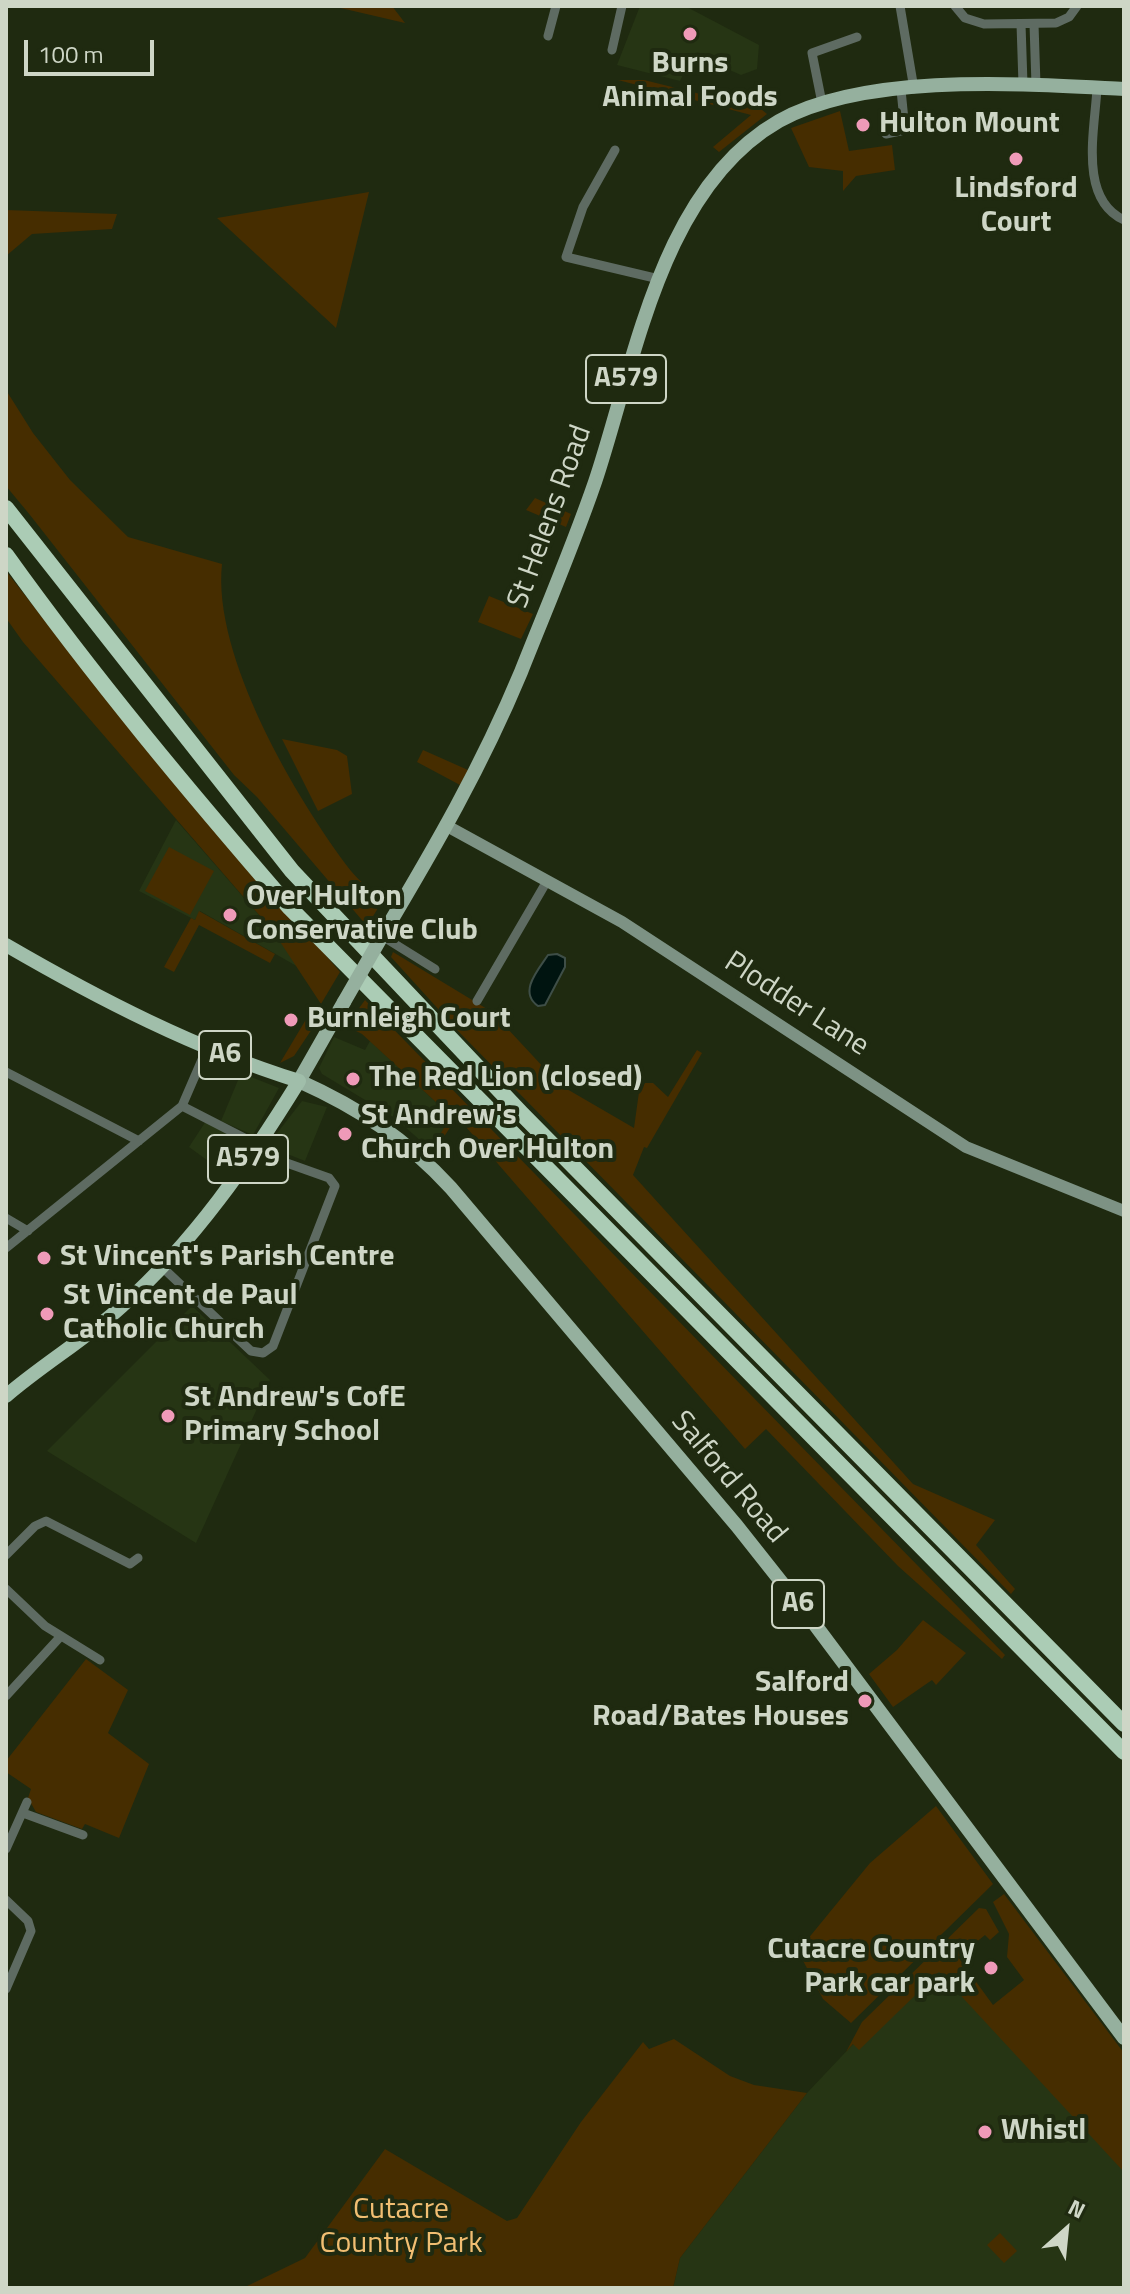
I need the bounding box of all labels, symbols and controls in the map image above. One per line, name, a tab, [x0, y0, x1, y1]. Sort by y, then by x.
scale bar	[28, 24, 158, 74]
marker: Burns Animal Foods	[681, 25, 699, 43]
text: 100 m	[38, 36, 104, 72]
place label: Burns Animal Foods	[602, 47, 778, 118]
place label: Hulton Mount	[879, 107, 1060, 143]
marker: Hulton Mount	[854, 116, 872, 134]
marker: Lindsford Court	[1007, 150, 1025, 168]
place label: Lindsford Court	[954, 172, 1078, 242]
road number: A579	[586, 355, 666, 403]
street label: St Helens Road	[501, 421, 601, 613]
place label: Over Hulton Conservative Club	[246, 880, 478, 950]
marker: Over Hulton Conservative Club	[221, 906, 239, 924]
street label: Plodder Lane	[717, 945, 875, 1065]
place label: Burnleigh Court	[307, 1002, 511, 1038]
marker: Burnleigh Court	[282, 1011, 300, 1029]
road number: A6	[199, 1031, 251, 1079]
place label: The Red Lion (closed)	[369, 1061, 642, 1097]
marker: The Red Lion (closed)	[344, 1070, 362, 1088]
place label: St Andrew's Church Over Hulton	[361, 1099, 614, 1170]
marker: St Andrew's Church Over Hulton	[336, 1125, 354, 1143]
road number: A579	[208, 1135, 288, 1183]
place label: St Vincent's Parish Centre	[60, 1240, 395, 1276]
marker: St Vincent's Parish Centre	[35, 1249, 53, 1267]
place label: St Vincent de Paul Catholic Church	[63, 1279, 298, 1350]
marker: St Vincent de Paul Catholic Church	[38, 1305, 56, 1323]
place label: St Andrew's CofE Primary School	[184, 1381, 406, 1452]
street label: Salford Road	[662, 1405, 794, 1551]
marker: St Andrew's CofE Primary School	[159, 1407, 177, 1425]
road number: A6	[772, 1580, 824, 1628]
place label: Salford Road/Bates Houses	[592, 1666, 849, 1736]
marker: Salford Road/Bates Houses	[856, 1692, 874, 1710]
place label: Cutacre Country Park car park	[767, 1933, 975, 2004]
marker: Cutacre Country Park car park	[982, 1959, 1000, 1977]
place label: Whistl	[1001, 2114, 1086, 2150]
marker: Whistl	[976, 2123, 994, 2141]
north arrow	[1026, 2190, 1106, 2270]
text: N	[1062, 2190, 1091, 2227]
park label: Cutacre Country Park	[319, 2193, 483, 2264]

